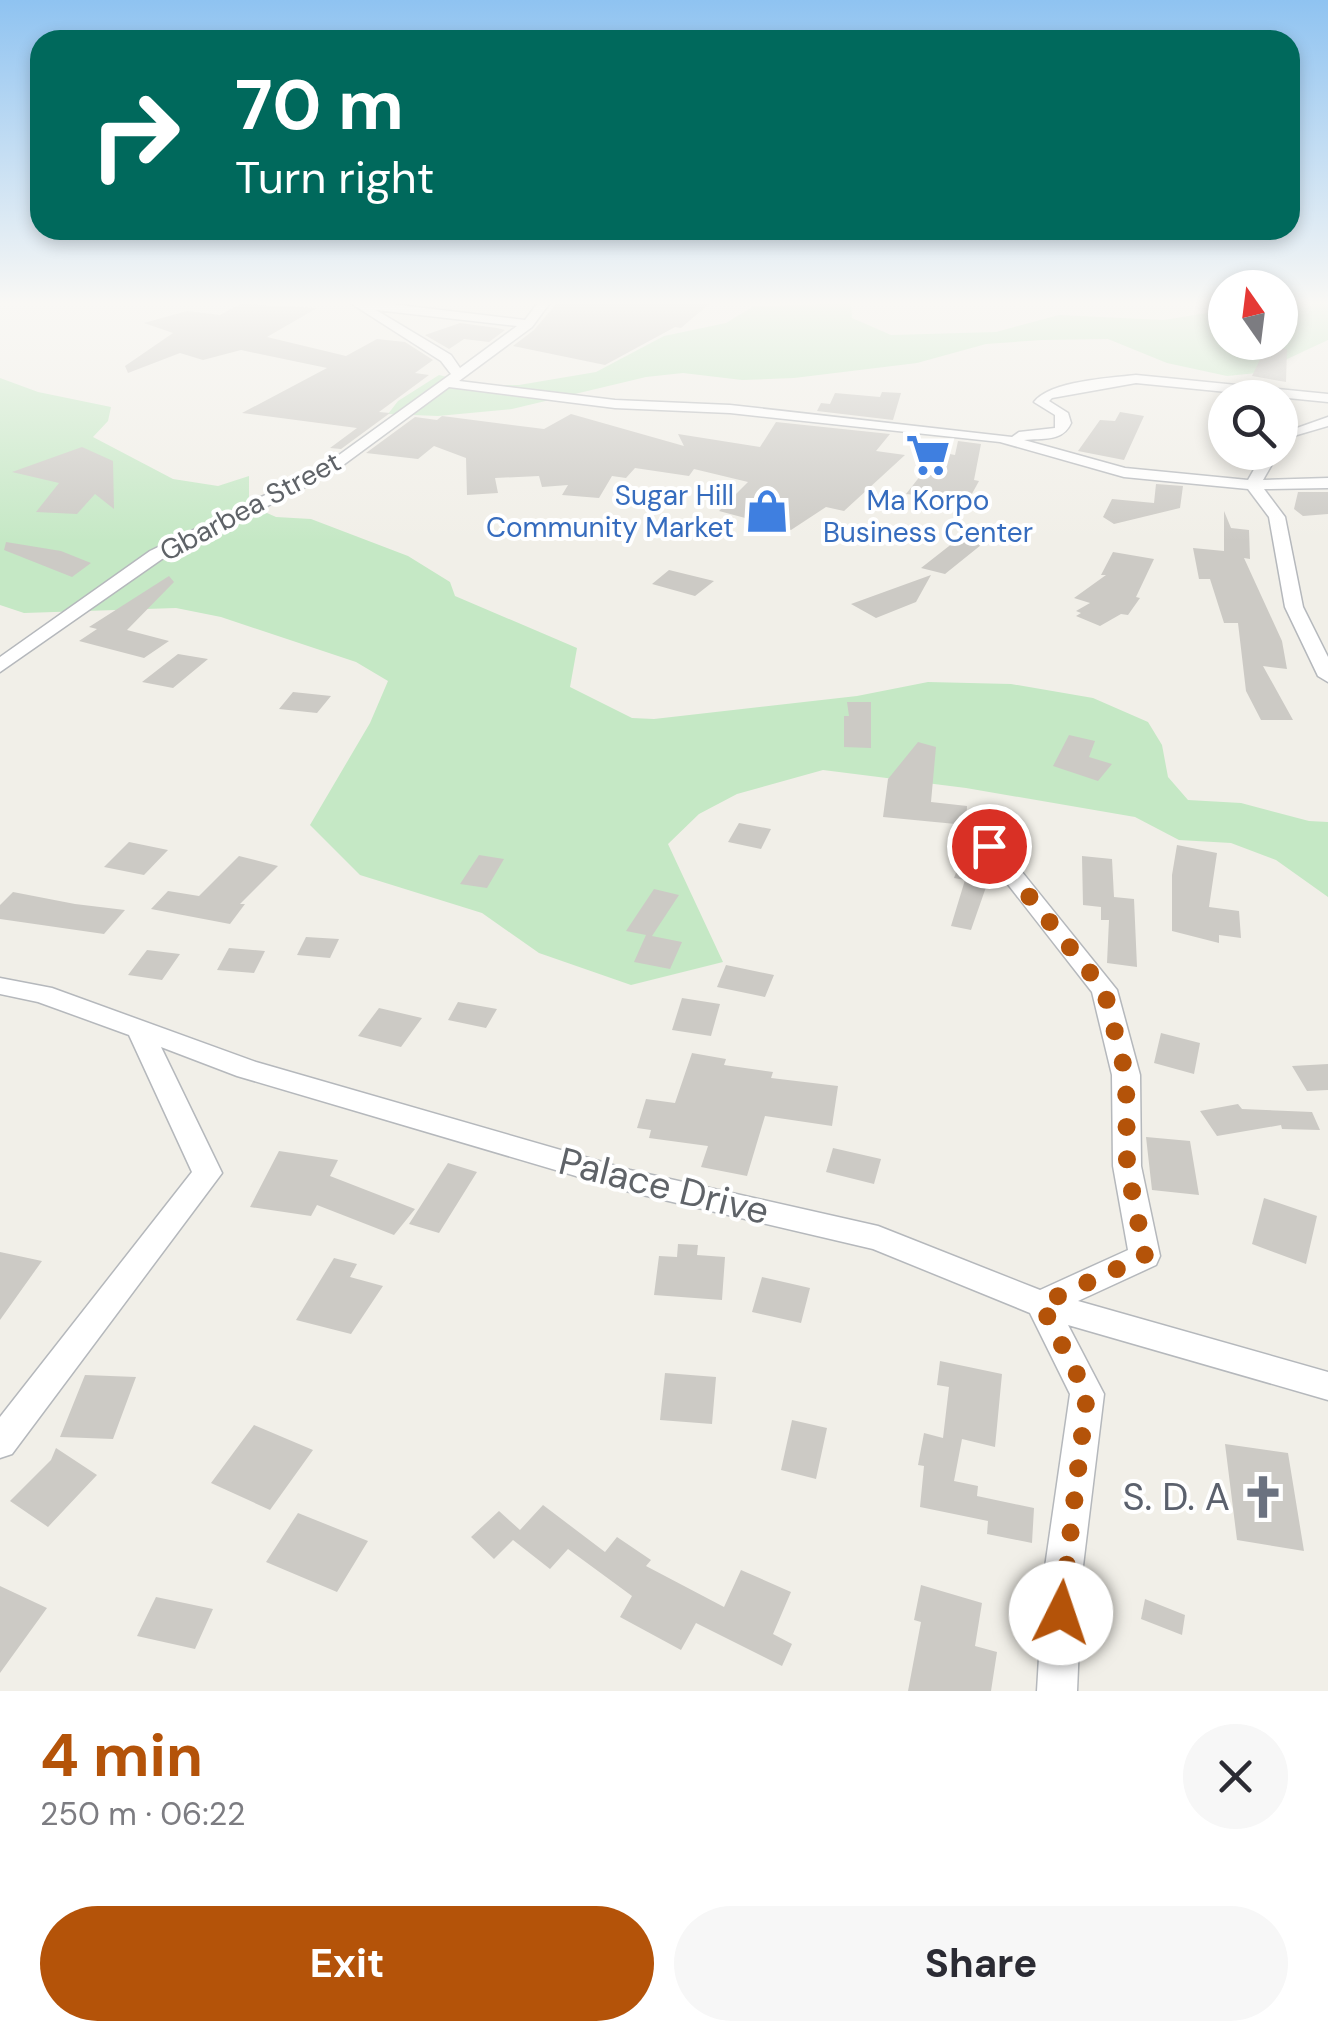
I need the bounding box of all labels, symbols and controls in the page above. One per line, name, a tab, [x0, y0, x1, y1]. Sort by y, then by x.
text: 70 m	[235, 60, 404, 151]
icon: right	[70, 70, 200, 200]
text: Turn right	[235, 148, 434, 207]
north arrow	[1208, 270, 1298, 360]
map controls	[1208, 270, 1298, 470]
button: search	[1208, 380, 1298, 470]
supermarket icon: Ma Korpo Business Center	[904, 431, 952, 479]
street label: Gbarbea Street	[153, 443, 347, 570]
place label: Sugar Hill Community Market	[486, 477, 734, 546]
place label: Ma Korpo Business Center	[823, 482, 1033, 551]
shop icon: Sugar Hill Community Market	[743, 487, 791, 535]
pin	[947, 804, 1032, 889]
icon: arrive	[962, 819, 1017, 874]
street label: Palace Drive	[554, 1136, 774, 1236]
place label: S. D. A	[1122, 1472, 1230, 1522]
church icon: S. D. A	[1239, 1473, 1287, 1521]
position arrow	[1009, 1561, 1113, 1665]
text: 4 min	[40, 1716, 203, 1795]
button: close	[1183, 1724, 1288, 1829]
text: 250 m · 06:22	[40, 1793, 246, 1835]
button: Exit	[40, 1906, 654, 2021]
button: Share	[674, 1906, 1288, 2021]

